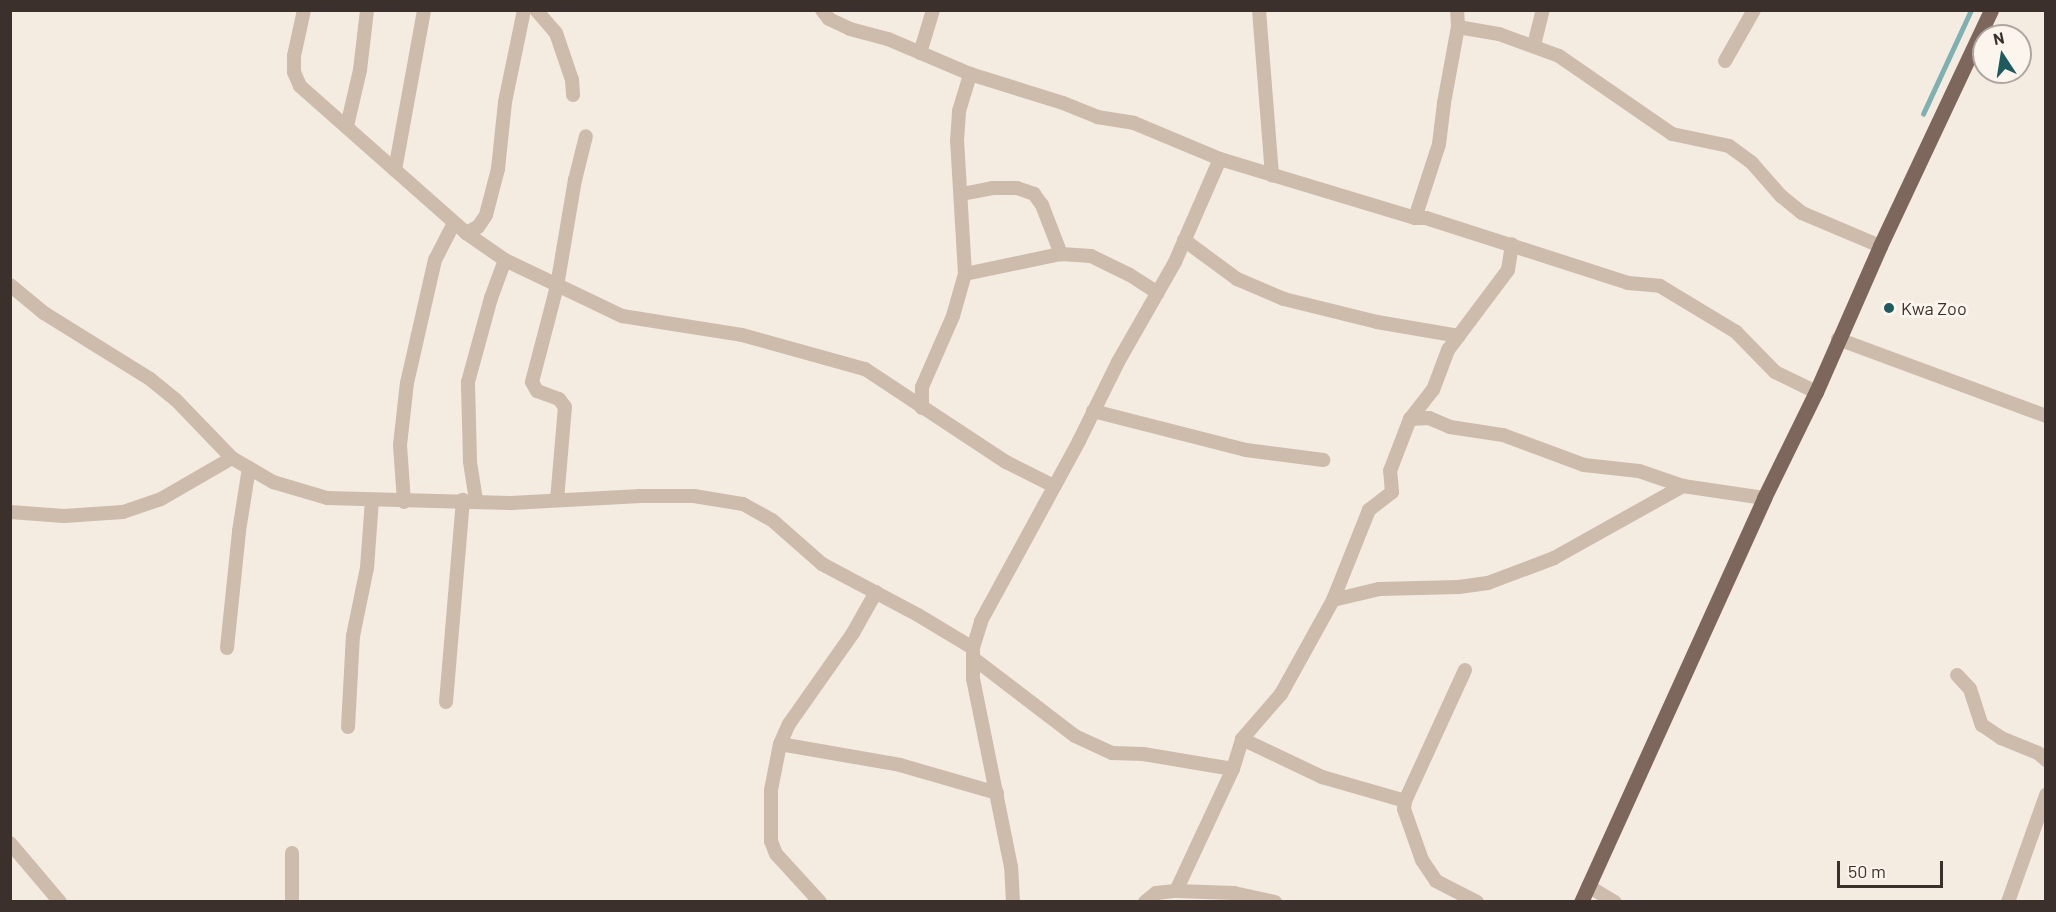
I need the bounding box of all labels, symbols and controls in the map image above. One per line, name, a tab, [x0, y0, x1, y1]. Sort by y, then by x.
north arrow	[1972, 24, 2032, 84]
text: N	[1991, 27, 2006, 48]
place label: Kwa Zoo	[1901, 297, 1967, 319]
marker: Kwa Zoo	[1882, 301, 1896, 315]
scale bar	[1840, 849, 1946, 887]
text: 50 m	[1848, 860, 1886, 882]

